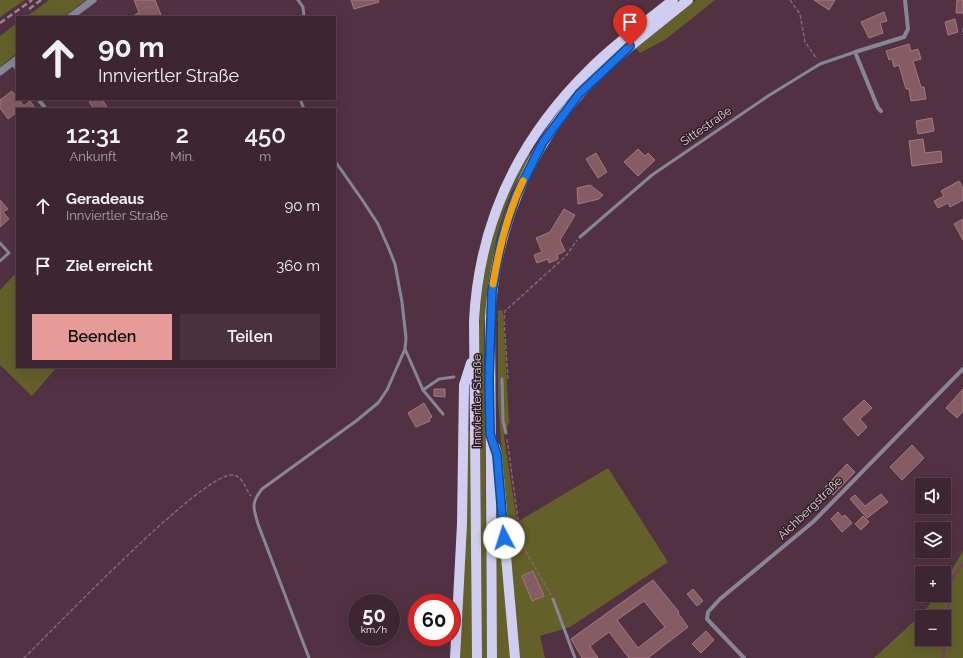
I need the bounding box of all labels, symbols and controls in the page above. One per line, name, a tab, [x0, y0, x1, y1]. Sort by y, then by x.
pin	[613, 5, 647, 46]
icon: arrive	[619, 11, 641, 33]
text: 90 m	[98, 31, 164, 64]
icon: ahead	[32, 32, 84, 84]
text: Innviertler Straße	[98, 65, 239, 86]
street label: Sittestraße	[678, 103, 734, 149]
text: 12:31	[66, 120, 120, 149]
text: 2	[176, 120, 189, 149]
text: 450	[245, 120, 286, 149]
text: Ankunft	[70, 149, 117, 164]
text: Min.	[170, 149, 195, 164]
text: m	[259, 149, 271, 164]
text: Geradeaus	[66, 190, 144, 208]
icon: ahead	[32, 195, 54, 217]
text: 90 m	[284, 197, 320, 215]
text: Innviertler Straße	[66, 208, 168, 223]
icon: arrive	[32, 255, 54, 277]
text: Ziel erreicht	[66, 257, 153, 275]
text: 360 m	[276, 257, 320, 275]
button: Beenden	[32, 314, 172, 360]
button: Teilen	[180, 314, 320, 360]
street label: Innviertler Straße	[470, 354, 484, 448]
street label: Aichbergstraße	[775, 474, 845, 542]
map controls	[915, 478, 951, 646]
button: sound	[915, 478, 951, 514]
position arrow	[483, 517, 525, 559]
button: layers	[915, 522, 951, 558]
button: +	[915, 566, 951, 602]
speed limit sign: 60	[408, 594, 460, 646]
text: 50	[362, 603, 386, 627]
button: −	[915, 610, 951, 646]
text: km/h	[361, 624, 387, 635]

